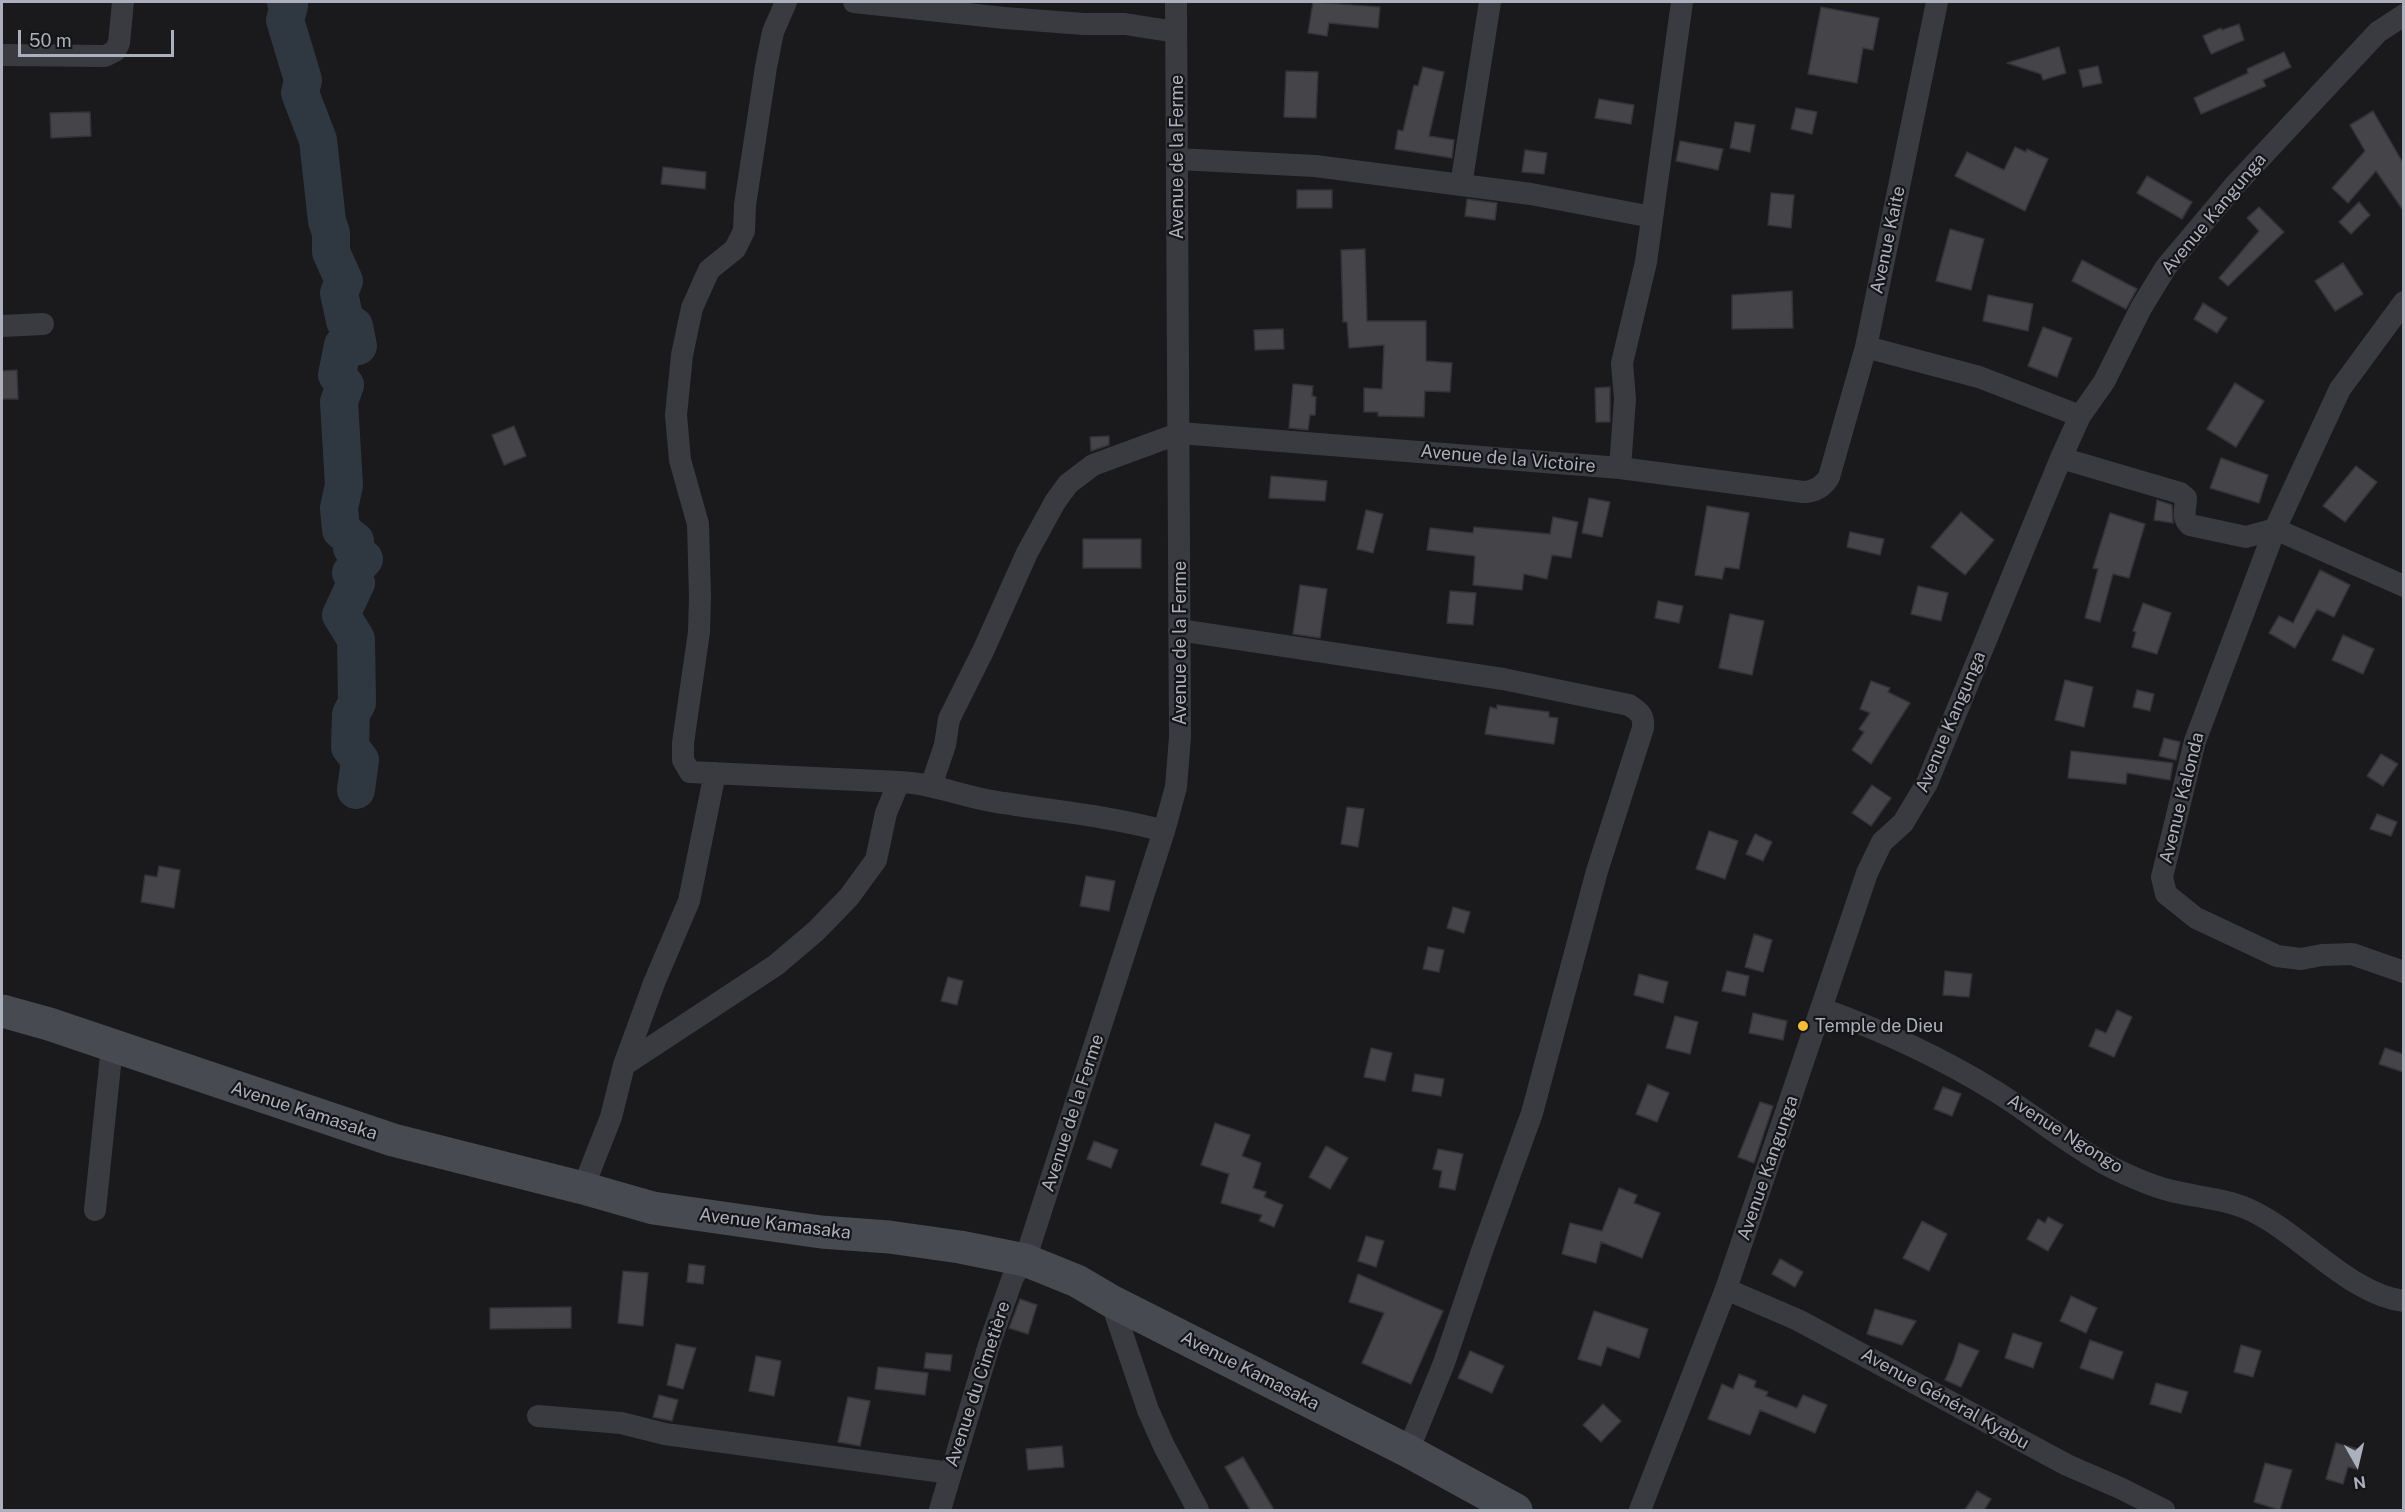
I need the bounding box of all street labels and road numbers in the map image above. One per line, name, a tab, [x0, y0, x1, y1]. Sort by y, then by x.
street label: Avenue de la Ferme	[1166, 75, 1188, 239]
street label: Avenue Kangunga	[2157, 149, 2271, 279]
street label: Avenue Kaite	[1866, 184, 1910, 296]
street label: Avenue de la Victoire	[1420, 441, 1596, 477]
street label: Avenue de la Ferme	[1169, 561, 1191, 725]
street label: Avenue Kangunga	[1911, 648, 1991, 796]
street label: Avenue Kalonda	[2155, 730, 2209, 866]
street label: Avenue de la Ferme	[1037, 1031, 1109, 1195]
street label: Avenue Kamasaka	[228, 1077, 380, 1145]
street label: Avenue Ngongo	[2003, 1090, 2127, 1178]
street label: Avenue Kangunga	[1733, 1093, 1803, 1243]
street label: Avenue Kamasaka	[698, 1204, 852, 1244]
street label: Avenue du Cimetière	[941, 1298, 1015, 1470]
street label: Avenue Kamasaka	[1177, 1327, 1323, 1415]
street label: Avenue Général Kyabu	[1857, 1344, 2033, 1454]

